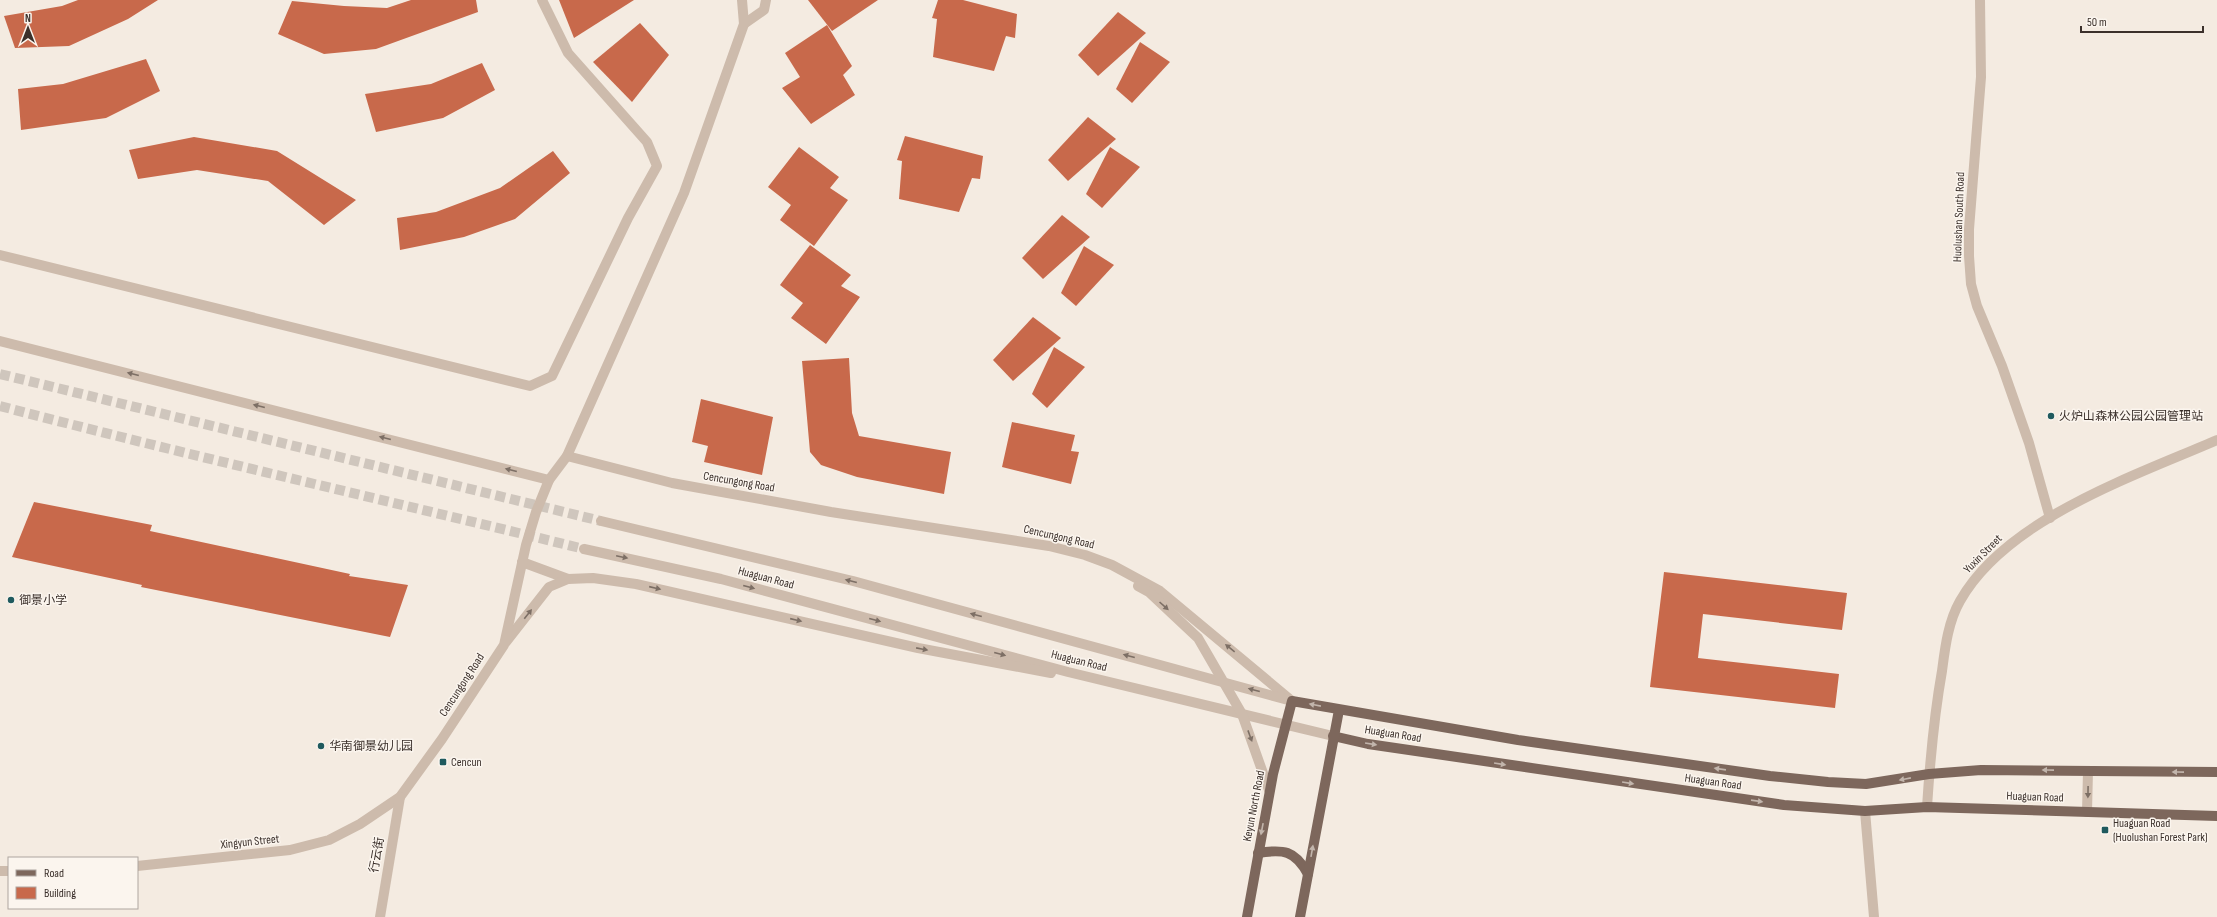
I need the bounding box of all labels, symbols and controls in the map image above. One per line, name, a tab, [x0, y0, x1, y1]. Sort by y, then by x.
north arrow	[8, 8, 48, 48]
scale bar	[2081, 8, 2203, 34]
text: N	[25, 12, 31, 25]
text: 50 m	[2087, 15, 2107, 30]
street label: Huolushan South Road	[1950, 172, 1968, 262]
one-way arrow	[127, 371, 139, 377]
one-way arrow	[253, 403, 265, 409]
place label: 火炉山森林公园公园管理站	[2059, 409, 2203, 424]
marker: 火炉山森林公园公园管理站	[2046, 411, 2056, 421]
one-way arrow	[379, 435, 391, 441]
one-way arrow	[505, 467, 517, 473]
street label: Cencungong Road	[702, 468, 776, 496]
street label: Cencungong Road	[1022, 522, 1096, 552]
street label: Yuxin Street	[1960, 531, 2006, 577]
one-way arrow	[616, 555, 629, 561]
street label: Huaguan Road	[736, 563, 796, 593]
one-way arrow	[845, 577, 857, 583]
one-way arrow	[743, 584, 755, 590]
one-way arrow	[649, 586, 661, 592]
place label: 御景小学	[19, 593, 67, 608]
marker: 御景小学	[6, 595, 16, 605]
one-way arrow	[1159, 602, 1170, 611]
one-way arrow	[523, 609, 532, 620]
one-way arrow	[970, 611, 983, 617]
one-way arrow	[869, 617, 881, 623]
one-way arrow	[789, 618, 802, 624]
one-way arrow	[1225, 644, 1236, 653]
one-way arrow	[916, 647, 929, 653]
street label: Huaguan Road	[1049, 647, 1109, 675]
street label: Cencungong Road	[436, 651, 488, 719]
one-way arrow	[994, 651, 1006, 657]
one-way arrow	[1123, 653, 1135, 659]
one-way arrow	[1248, 687, 1261, 693]
one-way arrow	[1309, 702, 1321, 708]
street label: Huaguan Road	[1364, 722, 1422, 746]
one-way arrow	[1248, 731, 1254, 743]
place label: 华南御景幼儿园	[329, 739, 413, 754]
marker: 华南御景幼儿园	[316, 741, 326, 751]
one-way arrow	[1365, 742, 1377, 748]
place label: Cencun	[451, 755, 482, 770]
marker: Cencun	[438, 757, 448, 767]
one-way arrow	[1494, 761, 1506, 767]
one-way arrow	[1714, 766, 1726, 772]
one-way arrow	[2041, 767, 2054, 773]
street label: Keyun North Road	[1240, 769, 1268, 843]
one-way arrow	[2171, 769, 2184, 775]
street label: Huaguan Road	[1684, 771, 1742, 793]
one-way arrow	[1899, 776, 1911, 782]
one-way arrow	[1622, 780, 1635, 786]
one-way arrow	[2084, 786, 2091, 798]
street label: Huaguan Road	[2006, 789, 2064, 805]
one-way arrow	[1751, 798, 1763, 804]
place label: Huaguan Road (Huolushan Forest Park)	[2113, 816, 2208, 845]
one-way arrow	[1259, 823, 1265, 835]
marker: Huaguan Road (Huolushan Forest Park)	[2100, 825, 2110, 835]
street label: Xingyun Street	[219, 831, 280, 853]
street label: 行云街	[366, 836, 388, 874]
one-way arrow	[1309, 845, 1315, 857]
legend	[8, 857, 138, 909]
text: Road	[44, 866, 64, 881]
text: Building	[44, 886, 76, 901]

